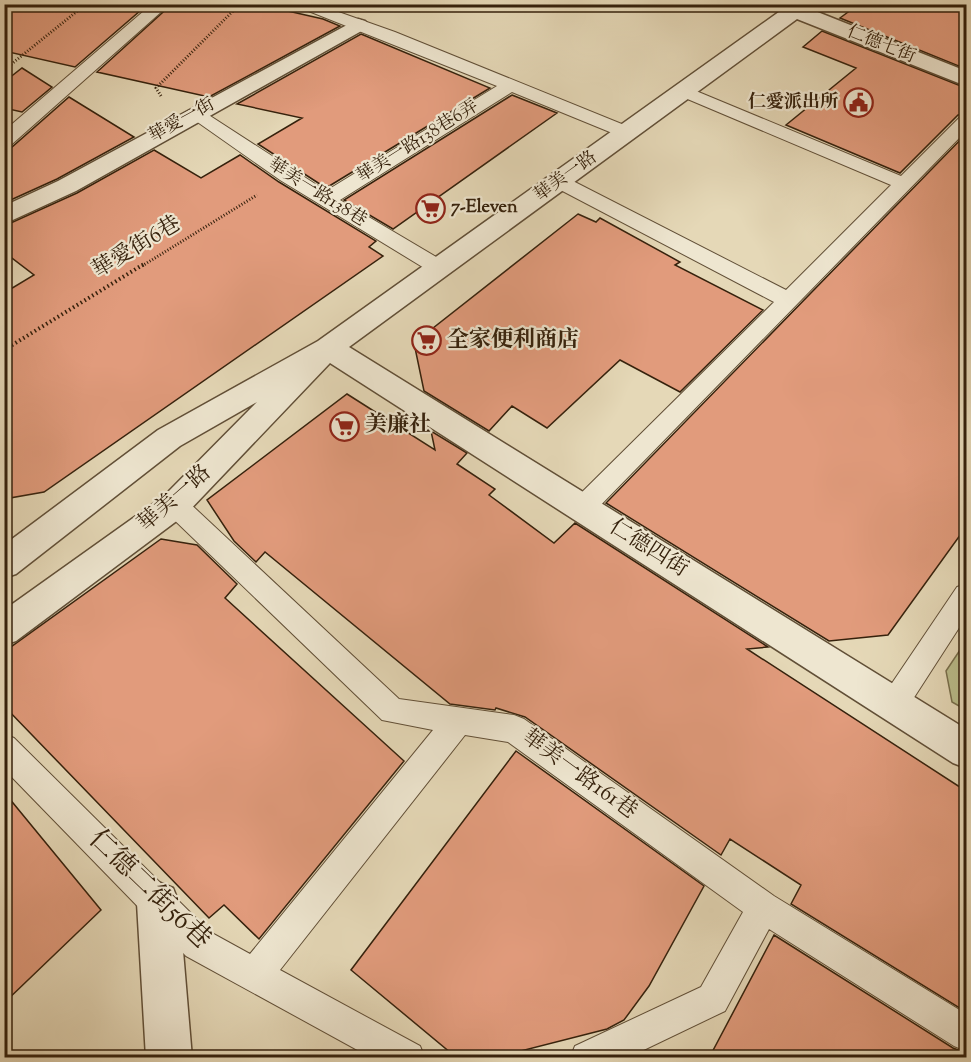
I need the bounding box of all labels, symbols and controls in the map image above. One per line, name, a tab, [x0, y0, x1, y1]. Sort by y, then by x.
street label: 仁德七街	[843, 19, 919, 71]
public building icon: 仁愛派出所	[843, 87, 875, 119]
place label: 仁愛派出所	[748, 90, 839, 116]
street label: 華愛一街	[144, 92, 220, 150]
street label: 華美一路138巷6弄	[352, 94, 484, 190]
street label: 華美一路	[529, 145, 603, 209]
street label: 華美一路138巷	[262, 152, 372, 234]
supermarket icon: 7-Eleven	[414, 192, 446, 224]
place label: 7-Eleven	[451, 195, 518, 221]
street label: 華愛街6巷	[86, 209, 188, 287]
supermarket icon: 全家便利商店	[410, 325, 442, 357]
place label: 全家便利商店	[447, 325, 579, 357]
supermarket icon: 美廉社	[328, 410, 360, 442]
place label: 美廉社	[365, 410, 431, 442]
street label: 華美一路	[131, 458, 219, 540]
street label: 仁德四街	[602, 512, 694, 586]
street label: 華美一路161巷	[515, 722, 643, 828]
street label: 仁德二街56巷	[79, 821, 219, 959]

